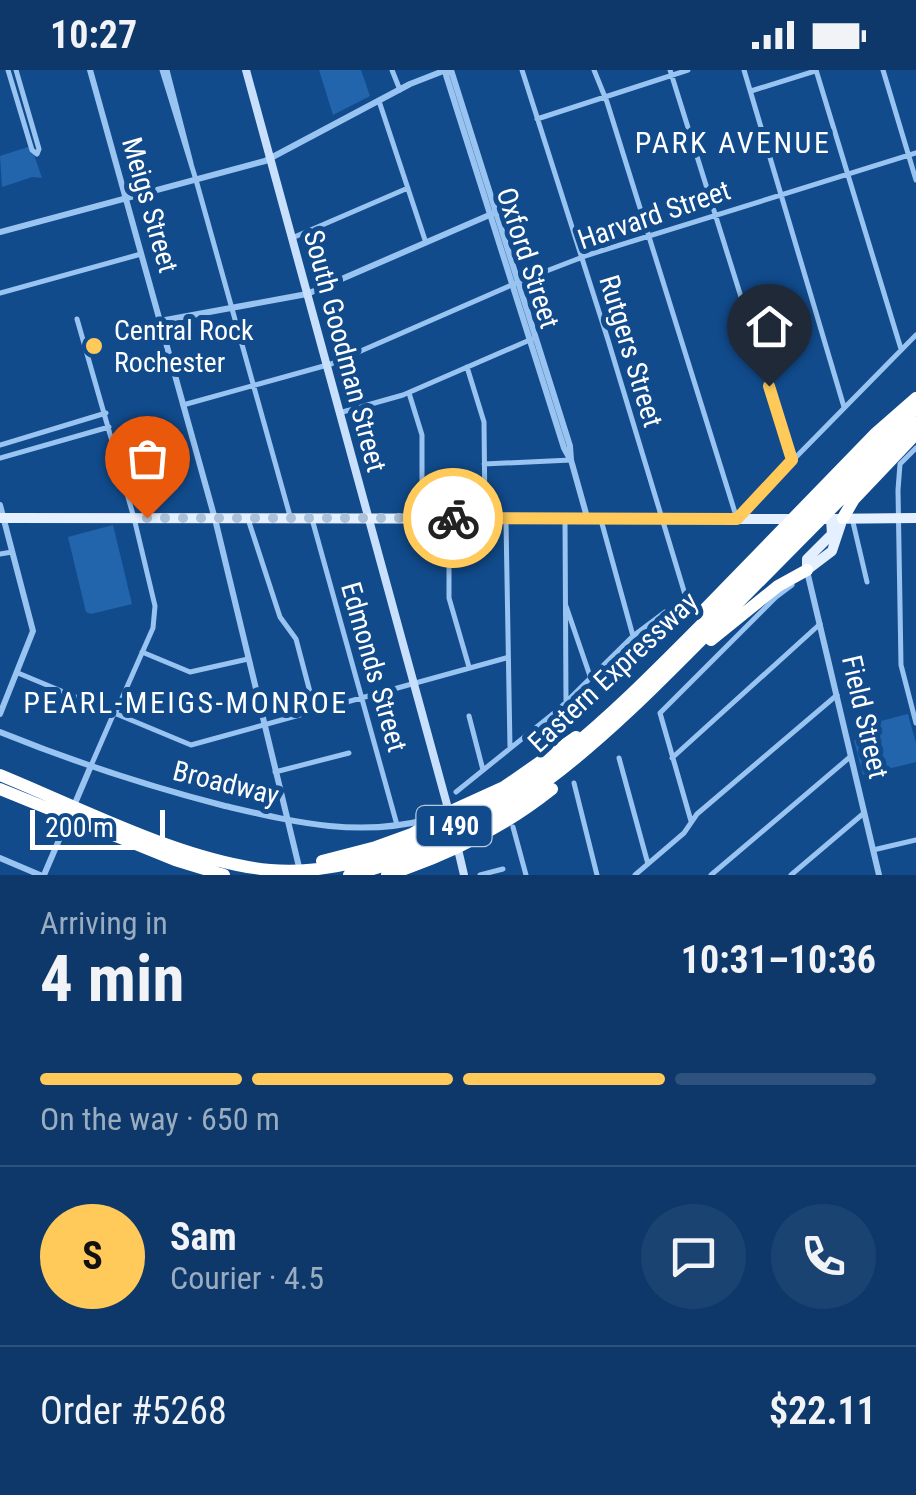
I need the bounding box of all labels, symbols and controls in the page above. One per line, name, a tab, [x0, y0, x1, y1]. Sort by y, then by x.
text: 10:27	[50, 13, 137, 57]
district label: PARK AVENUE	[635, 125, 831, 160]
street label: Meigs Street	[115, 133, 185, 277]
street label: Harvard Street	[573, 174, 735, 256]
street label: Oxford Street	[490, 183, 566, 333]
street label: South Goodman Street	[297, 226, 393, 476]
street label: Rutgers Street	[592, 271, 670, 431]
pin	[727, 284, 812, 387]
icon: home	[742, 299, 797, 354]
place label: Central Rock Rochester	[114, 314, 254, 379]
marker: Central Rock Rochester	[83, 335, 105, 357]
pin	[105, 416, 190, 519]
icon: bag	[120, 431, 175, 486]
courier	[403, 468, 503, 568]
icon: bike	[426, 491, 481, 546]
street label: Edmonds Street	[334, 578, 414, 756]
street label: Eastern Expressway	[521, 585, 705, 759]
street label: Field Street	[835, 652, 895, 782]
district label: PEARL-MEIGS-MONROE	[23, 685, 349, 720]
street label: Broadway	[170, 754, 283, 812]
scale bar	[30, 805, 165, 850]
road number: I 490	[416, 806, 492, 846]
text: 200 m	[45, 811, 114, 844]
text: Arriving in	[40, 904, 168, 942]
text: 10:31–10:36	[681, 938, 876, 982]
text: 4 min	[40, 941, 184, 1017]
text: On the way · 650 m	[40, 1100, 280, 1138]
button: chat	[641, 1204, 746, 1309]
button: phone	[771, 1204, 876, 1309]
text: Sam	[170, 1215, 237, 1259]
text: S	[82, 1234, 103, 1278]
text: Courier · 4.5	[170, 1259, 324, 1297]
text: Order #5268	[40, 1389, 227, 1433]
text: $22.11	[769, 1389, 876, 1433]

